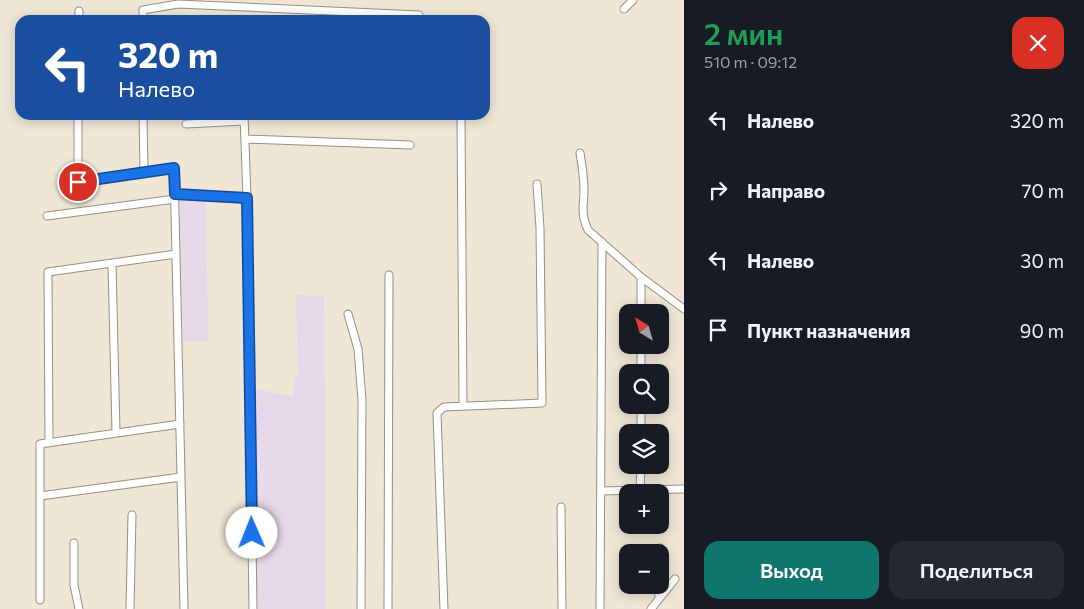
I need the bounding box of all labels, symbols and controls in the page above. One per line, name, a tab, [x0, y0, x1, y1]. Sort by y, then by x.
text: 2 мин	[704, 14, 783, 51]
button: close	[1012, 17, 1064, 69]
text: 320 m	[118, 32, 218, 75]
icon: left	[35, 35, 100, 100]
text: 510 m · 09:12	[704, 52, 797, 71]
text: Налево	[118, 75, 195, 102]
icon: left	[704, 106, 732, 134]
text: Налево	[747, 109, 814, 132]
text: 320 m	[1010, 109, 1064, 132]
pin	[57, 161, 99, 203]
icon: arrive	[64, 168, 92, 196]
icon: right	[704, 176, 732, 204]
text: Направо	[747, 179, 825, 202]
text: 70 m	[1021, 179, 1064, 202]
icon: left	[704, 246, 732, 274]
text: Налево	[747, 249, 814, 272]
text: 30 m	[1021, 249, 1064, 272]
north arrow	[619, 304, 669, 354]
map controls	[619, 304, 669, 594]
icon: arrive	[704, 316, 732, 344]
text: Пункт назначения	[747, 319, 910, 342]
text: 90 m	[1020, 319, 1064, 342]
button: search	[619, 364, 669, 414]
button: layers	[619, 424, 669, 474]
button: +	[619, 484, 669, 534]
position arrow	[225, 506, 277, 558]
button: Выход	[704, 541, 879, 599]
button: Поделиться	[889, 541, 1064, 599]
button: −	[619, 544, 669, 594]

